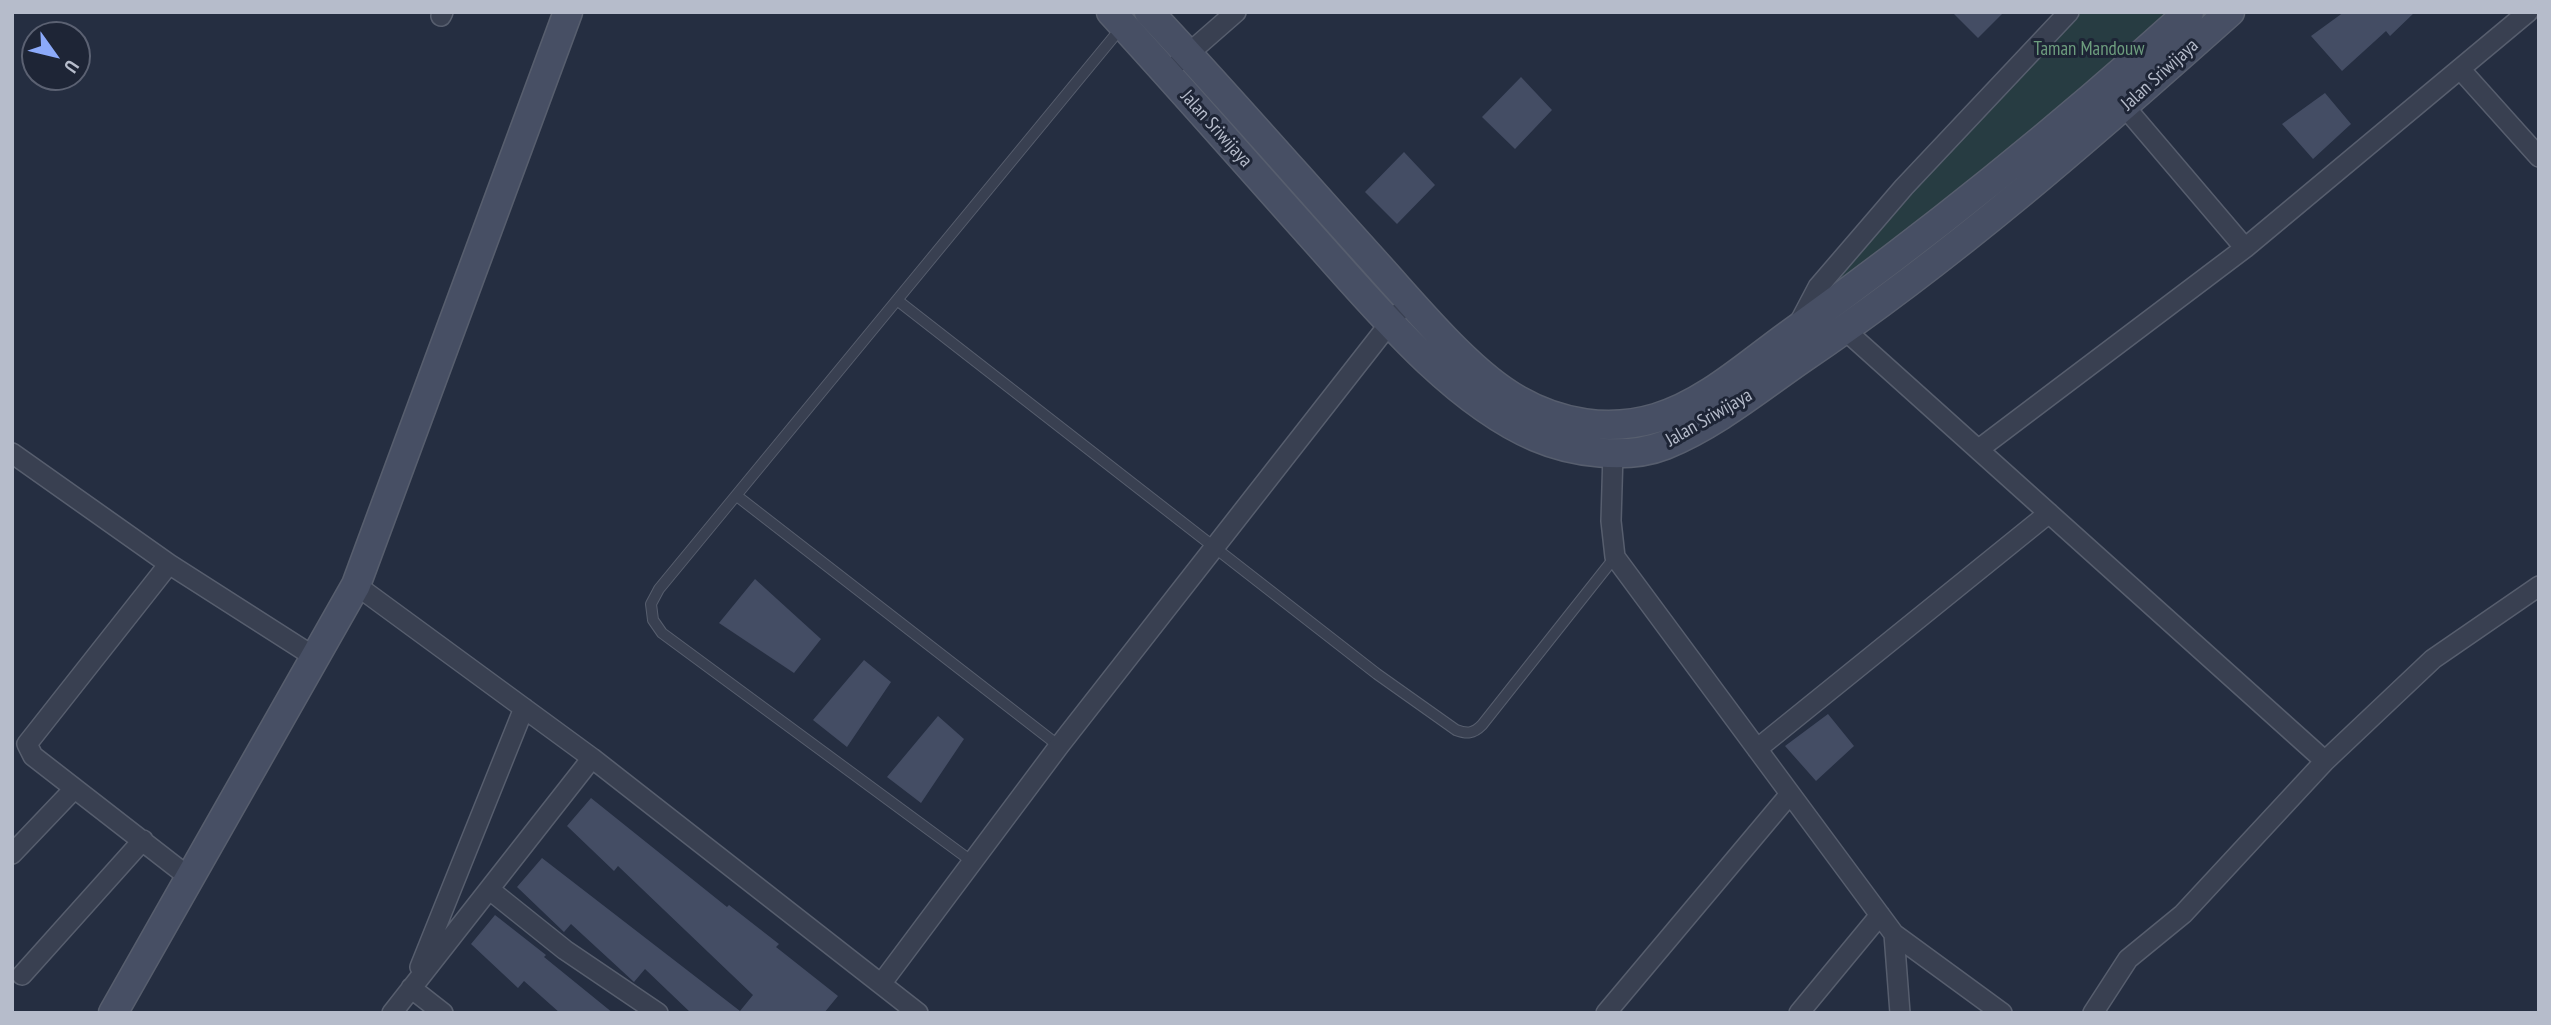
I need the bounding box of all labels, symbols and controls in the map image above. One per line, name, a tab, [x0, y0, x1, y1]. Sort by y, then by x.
north arrow	[21, 21, 91, 91]
street label: Jalan Sriwijaya	[2117, 34, 2203, 116]
park label: Taman Mandouw	[2034, 39, 2144, 61]
text: U	[59, 56, 84, 77]
street label: Jalan Sriwijaya	[1175, 86, 1257, 172]
street label: Jalan Sriwijaya	[1662, 384, 1756, 452]

